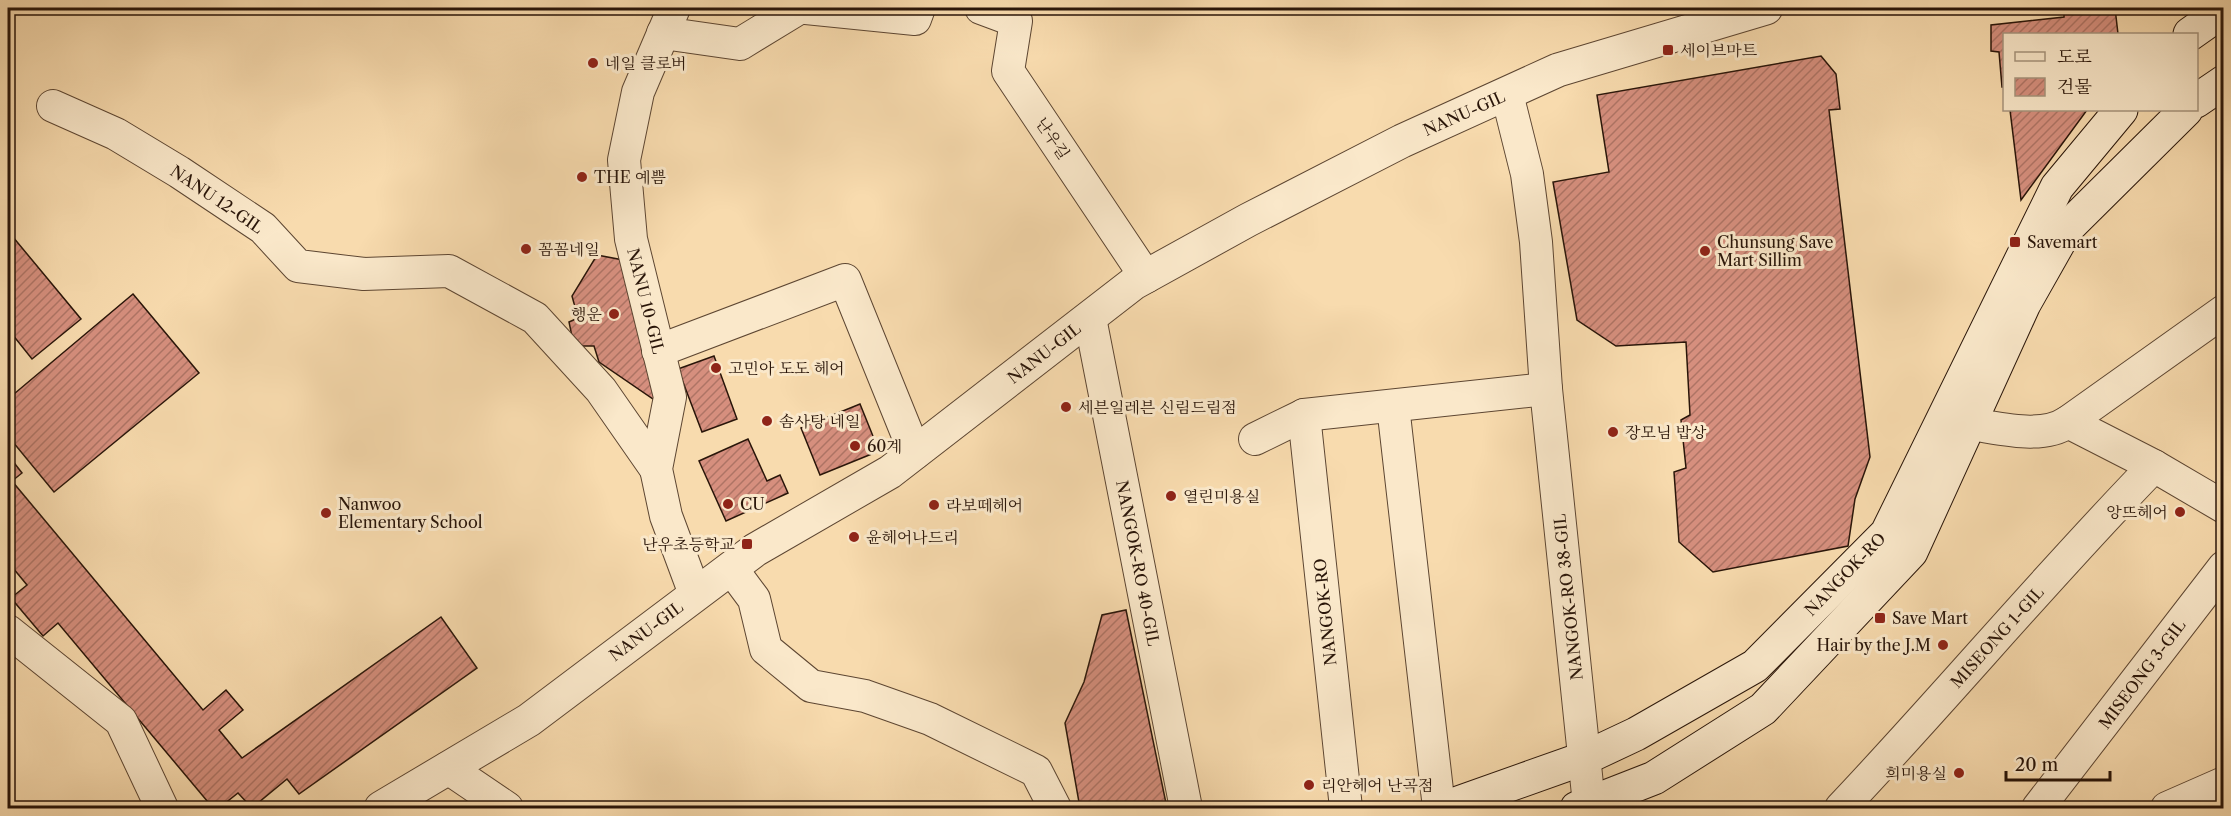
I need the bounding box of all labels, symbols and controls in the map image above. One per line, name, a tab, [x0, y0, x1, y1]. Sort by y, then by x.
legend	[2003, 33, 2198, 111]
place label: 세이브마트	[1680, 40, 1758, 60]
marker: 세이브마트	[1661, 43, 1675, 57]
text: 도로	[2057, 46, 2092, 68]
place label: 네일 클로버	[605, 53, 687, 73]
marker: 네일 클로버	[586, 56, 600, 70]
text: 건물	[2057, 76, 2092, 98]
street label: NANU-GIL	[1420, 86, 1508, 140]
street label: 난우길	[1032, 113, 1074, 163]
street label: NANU 12-GIL	[167, 161, 268, 238]
place label: THE 예쁨	[594, 167, 666, 187]
marker: THE 예쁨	[575, 170, 589, 184]
place label: Chunsung Save Mart Sillim	[1717, 232, 1834, 270]
place label: Savemart	[2027, 232, 2098, 252]
marker: Savemart	[2008, 235, 2022, 249]
place label: 꼼꼼네일	[538, 239, 600, 259]
marker: 꼼꼼네일	[519, 242, 533, 256]
marker: Chunsung Save Mart Sillim	[1698, 244, 1712, 258]
street label: NANU 10-GIL	[623, 246, 669, 357]
place label: 행운	[571, 304, 603, 324]
marker: 행운	[607, 307, 621, 321]
street label: NANU-GIL	[1003, 318, 1085, 388]
place label: 고민아 도도 헤어	[728, 358, 845, 378]
marker: 고민아 도도 헤어	[709, 361, 723, 375]
place label: 세븐일레븐 신림드림점	[1078, 397, 1237, 417]
marker: 세븐일레븐 신림드림점	[1059, 400, 1073, 414]
place label: 솜사탕 네일	[779, 411, 861, 431]
marker: 솜사탕 네일	[760, 414, 774, 428]
place label: 장모님 밥상	[1625, 422, 1707, 442]
marker: 장모님 밥상	[1606, 425, 1620, 439]
place label: 60계	[867, 436, 902, 456]
marker: 60계	[848, 439, 862, 453]
street label: NANGOK-RO 40-GIL	[1112, 479, 1164, 648]
place label: 열린미용실	[1183, 486, 1260, 506]
marker: 열린미용실	[1164, 489, 1178, 503]
place label: Nanwoo Elementary School	[338, 494, 483, 532]
place label: CU	[740, 494, 765, 514]
place label: 라보떼헤어	[946, 495, 1023, 515]
marker: CU	[721, 497, 735, 511]
marker: 라보떼헤어	[927, 498, 941, 512]
place label: 앙뜨헤어	[2106, 502, 2168, 522]
marker: 앙뜨헤어	[2173, 505, 2187, 519]
marker: Nanwoo Elementary School	[319, 506, 333, 520]
street label: NANGOK-RO 38-GIL	[1549, 512, 1587, 681]
place label: 윤헤어나드리	[866, 527, 959, 547]
street label: NANGOK-RO	[1800, 528, 1890, 620]
marker: 윤헤어나드리	[847, 530, 861, 544]
place label: 난우초등학교	[642, 534, 735, 554]
marker: 난우초등학교	[740, 537, 754, 551]
street label: NANGOK-RO	[1309, 557, 1341, 667]
street label: MISEONG 1-GIL	[1946, 582, 2048, 692]
street label: NANU-GIL	[605, 596, 687, 665]
place label: Save Mart	[1892, 608, 1968, 628]
marker: Save Mart	[1873, 611, 1887, 625]
street label: MISEONG 3-GIL	[2094, 615, 2190, 733]
place label: Hair by the J.M	[1817, 635, 1931, 655]
marker: Hair by the J.M	[1936, 638, 1950, 652]
scale bar	[2006, 744, 2110, 782]
text: 20 m	[2015, 754, 2059, 776]
place label: 희미용실	[1885, 763, 1947, 783]
marker: 희미용실	[1952, 766, 1966, 780]
place label: 리안헤어 난곡점	[1321, 775, 1433, 795]
marker: 리안헤어 난곡점	[1302, 778, 1316, 792]

